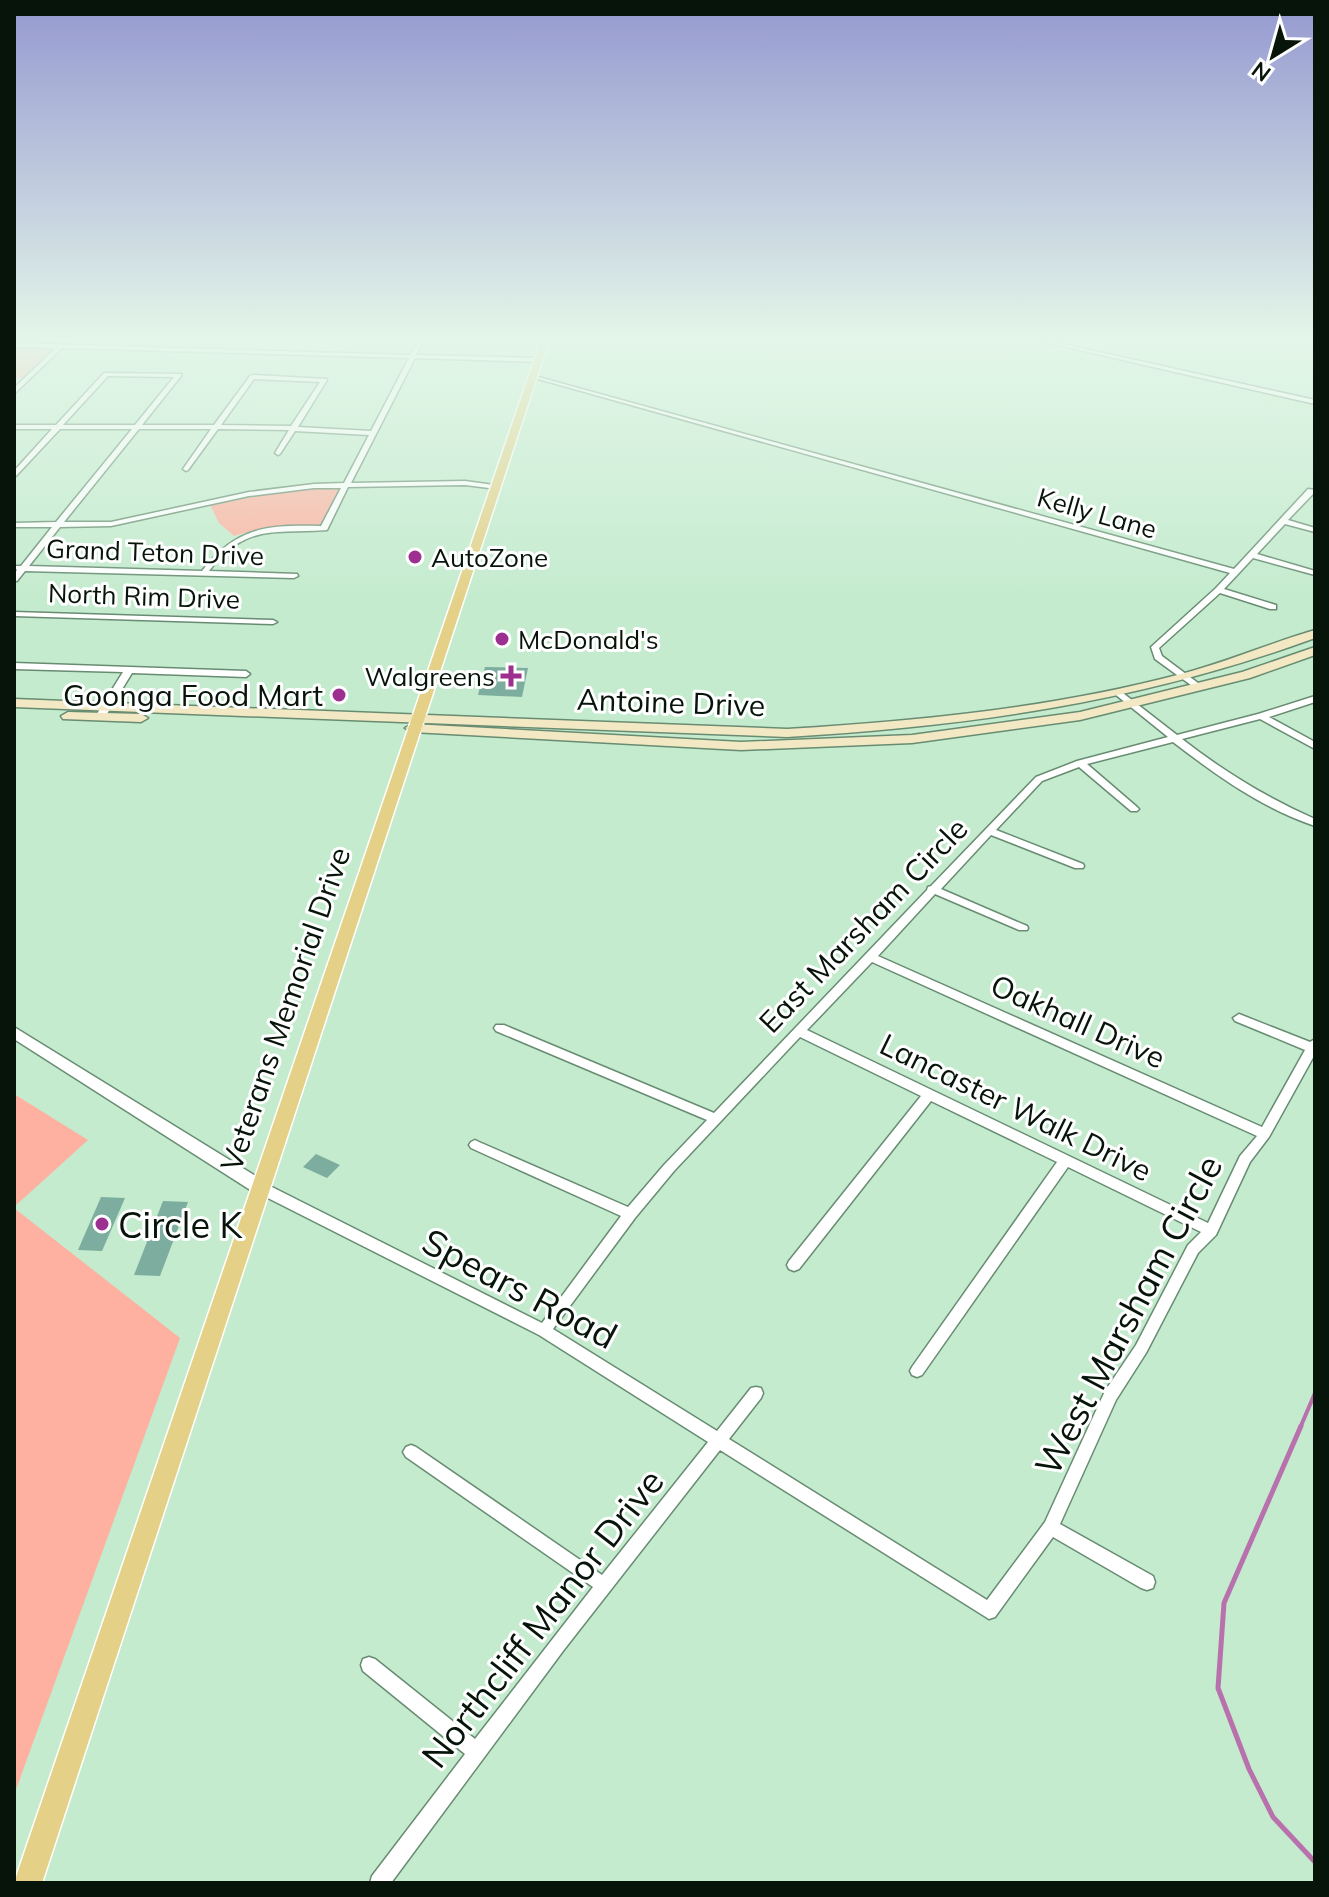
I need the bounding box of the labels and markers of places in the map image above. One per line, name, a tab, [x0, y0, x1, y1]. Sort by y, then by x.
place label: AutoZone	[431, 541, 548, 574]
marker: AutoZone	[406, 548, 424, 566]
place label: McDonald's	[518, 623, 659, 656]
marker: McDonald's	[493, 630, 511, 648]
place label: Walgreens	[364, 660, 495, 693]
marker: Walgreens	[502, 667, 520, 685]
place label: Goonga Food Mart	[63, 676, 323, 714]
marker: Goonga Food Mart	[330, 686, 348, 704]
place label: Circle K	[118, 1202, 243, 1247]
marker: Circle K	[93, 1215, 111, 1233]

